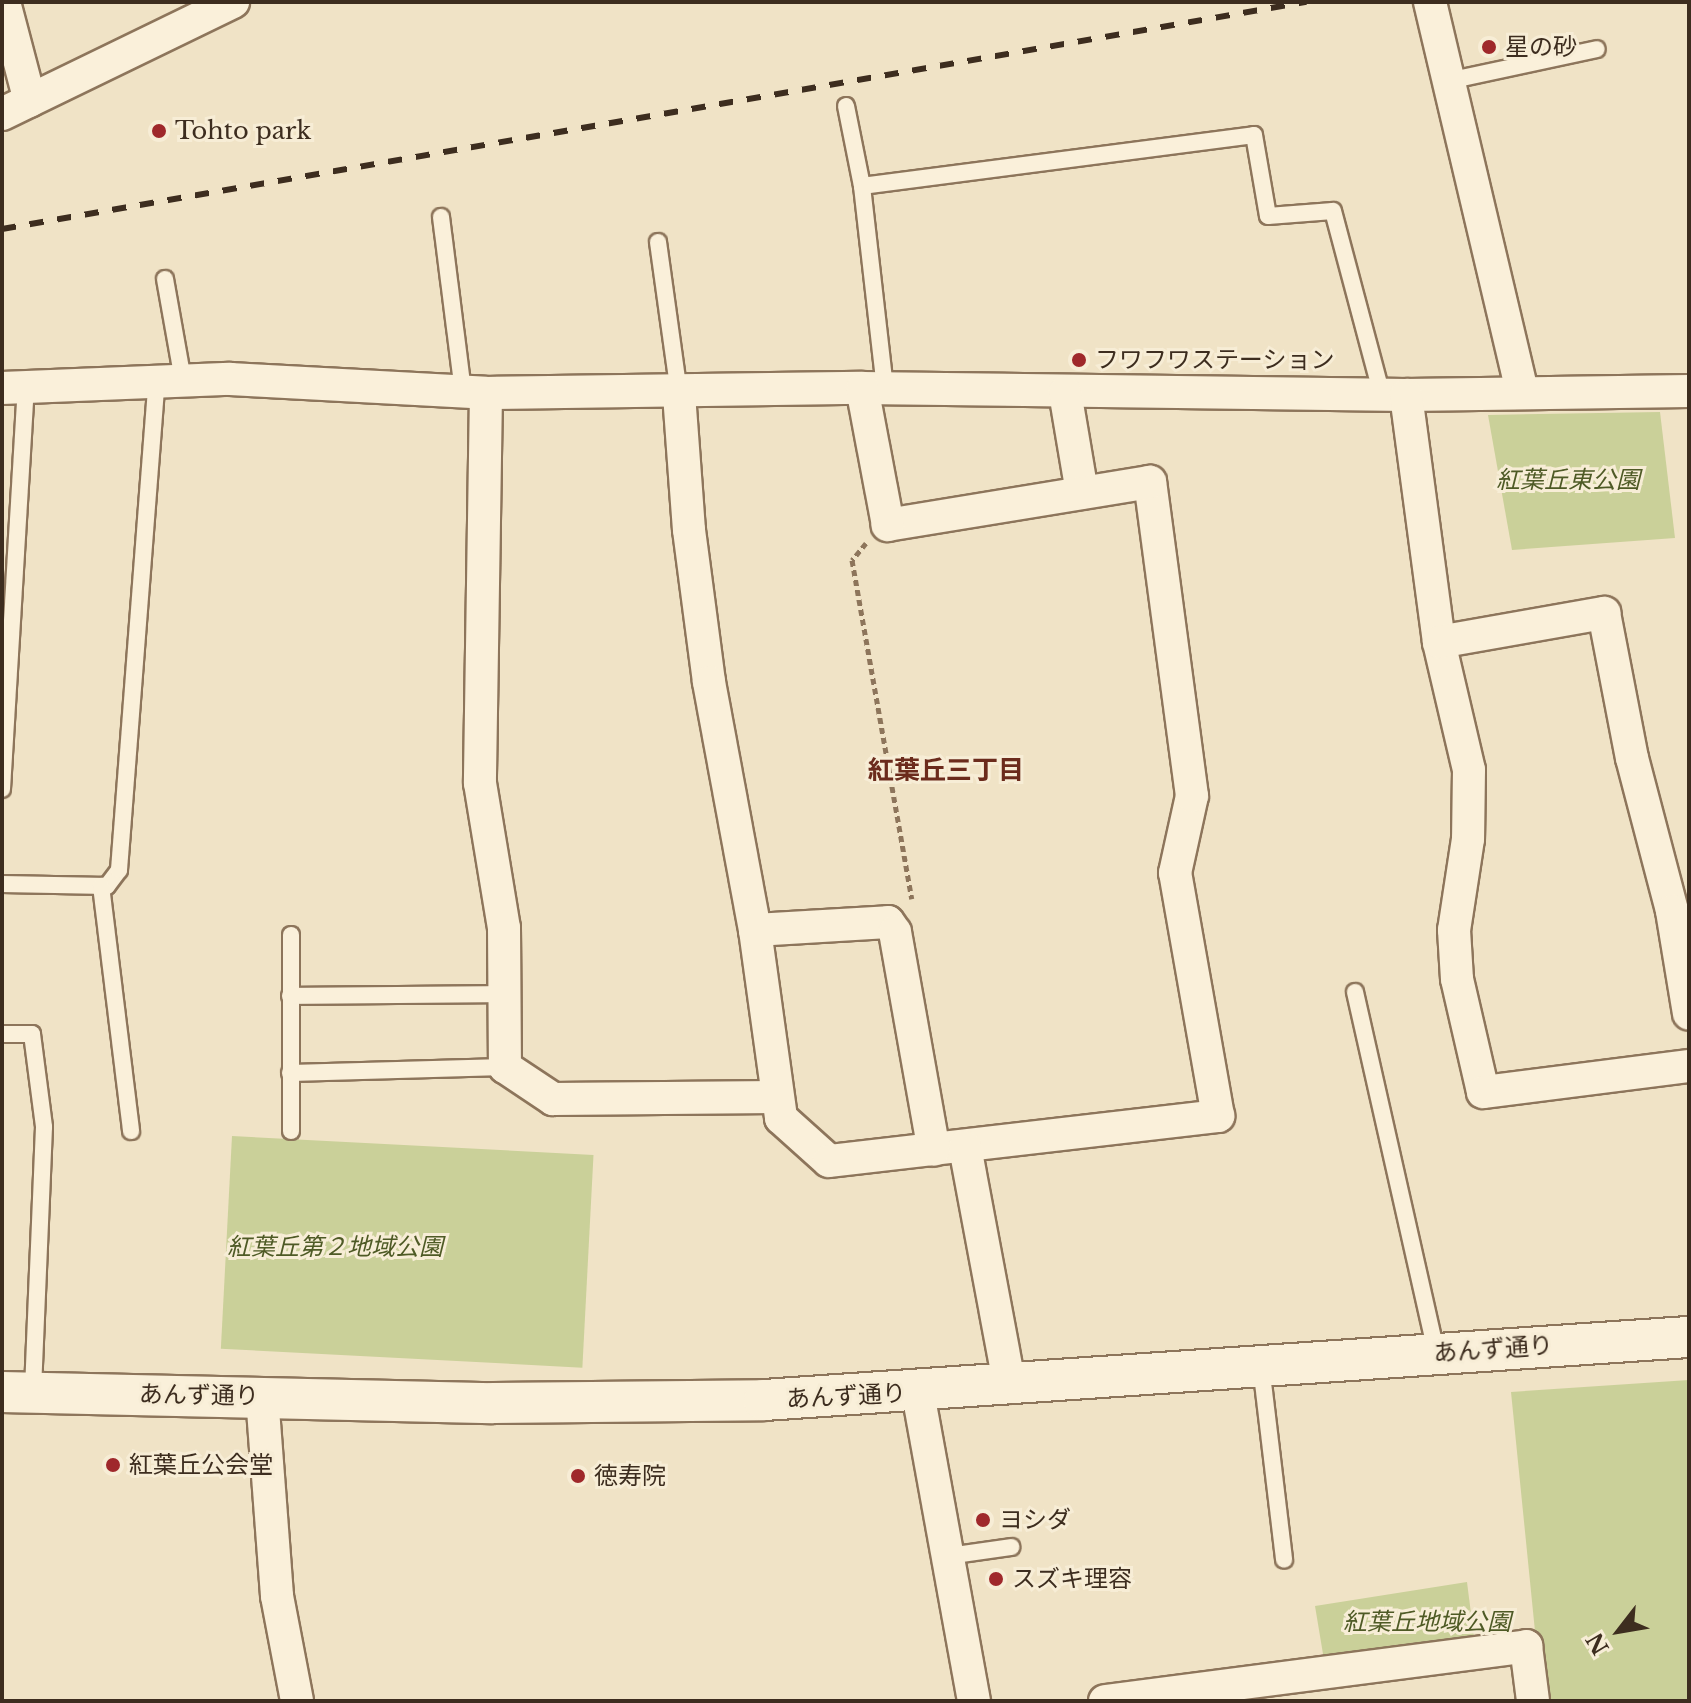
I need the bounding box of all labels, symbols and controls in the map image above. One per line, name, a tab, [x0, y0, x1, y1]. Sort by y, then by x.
place label: 星の砂	[1505, 33, 1577, 61]
marker: 星の砂	[1480, 38, 1498, 56]
place label: Tohto park	[175, 117, 311, 145]
marker: Tohto park	[150, 122, 168, 140]
place label: フワフワステーション	[1095, 346, 1335, 374]
marker: フワフワステーション	[1070, 351, 1088, 369]
park label: 紅葉丘東公園	[1496, 466, 1640, 494]
district label: 紅葉丘三丁目	[868, 755, 1024, 787]
park label: 紅葉丘第２地域公園	[227, 1233, 443, 1261]
street label: あんず通り	[1432, 1330, 1554, 1368]
street label: あんず通り	[785, 1378, 907, 1414]
street label: あんず通り	[139, 1380, 259, 1410]
place label: 紅葉丘公会堂	[129, 1451, 273, 1479]
marker: 紅葉丘公会堂	[104, 1456, 122, 1474]
place label: 徳寿院	[594, 1462, 666, 1490]
marker: 徳寿院	[569, 1467, 587, 1485]
place label: ヨシダ	[999, 1506, 1071, 1534]
marker: ヨシダ	[974, 1511, 992, 1529]
place label: スズキ理容	[1012, 1565, 1132, 1593]
marker: スズキ理容	[987, 1570, 1005, 1588]
north arrow	[1579, 1591, 1659, 1671]
park label: 紅葉丘地域公園	[1343, 1608, 1511, 1636]
text: N	[1581, 1628, 1615, 1659]

